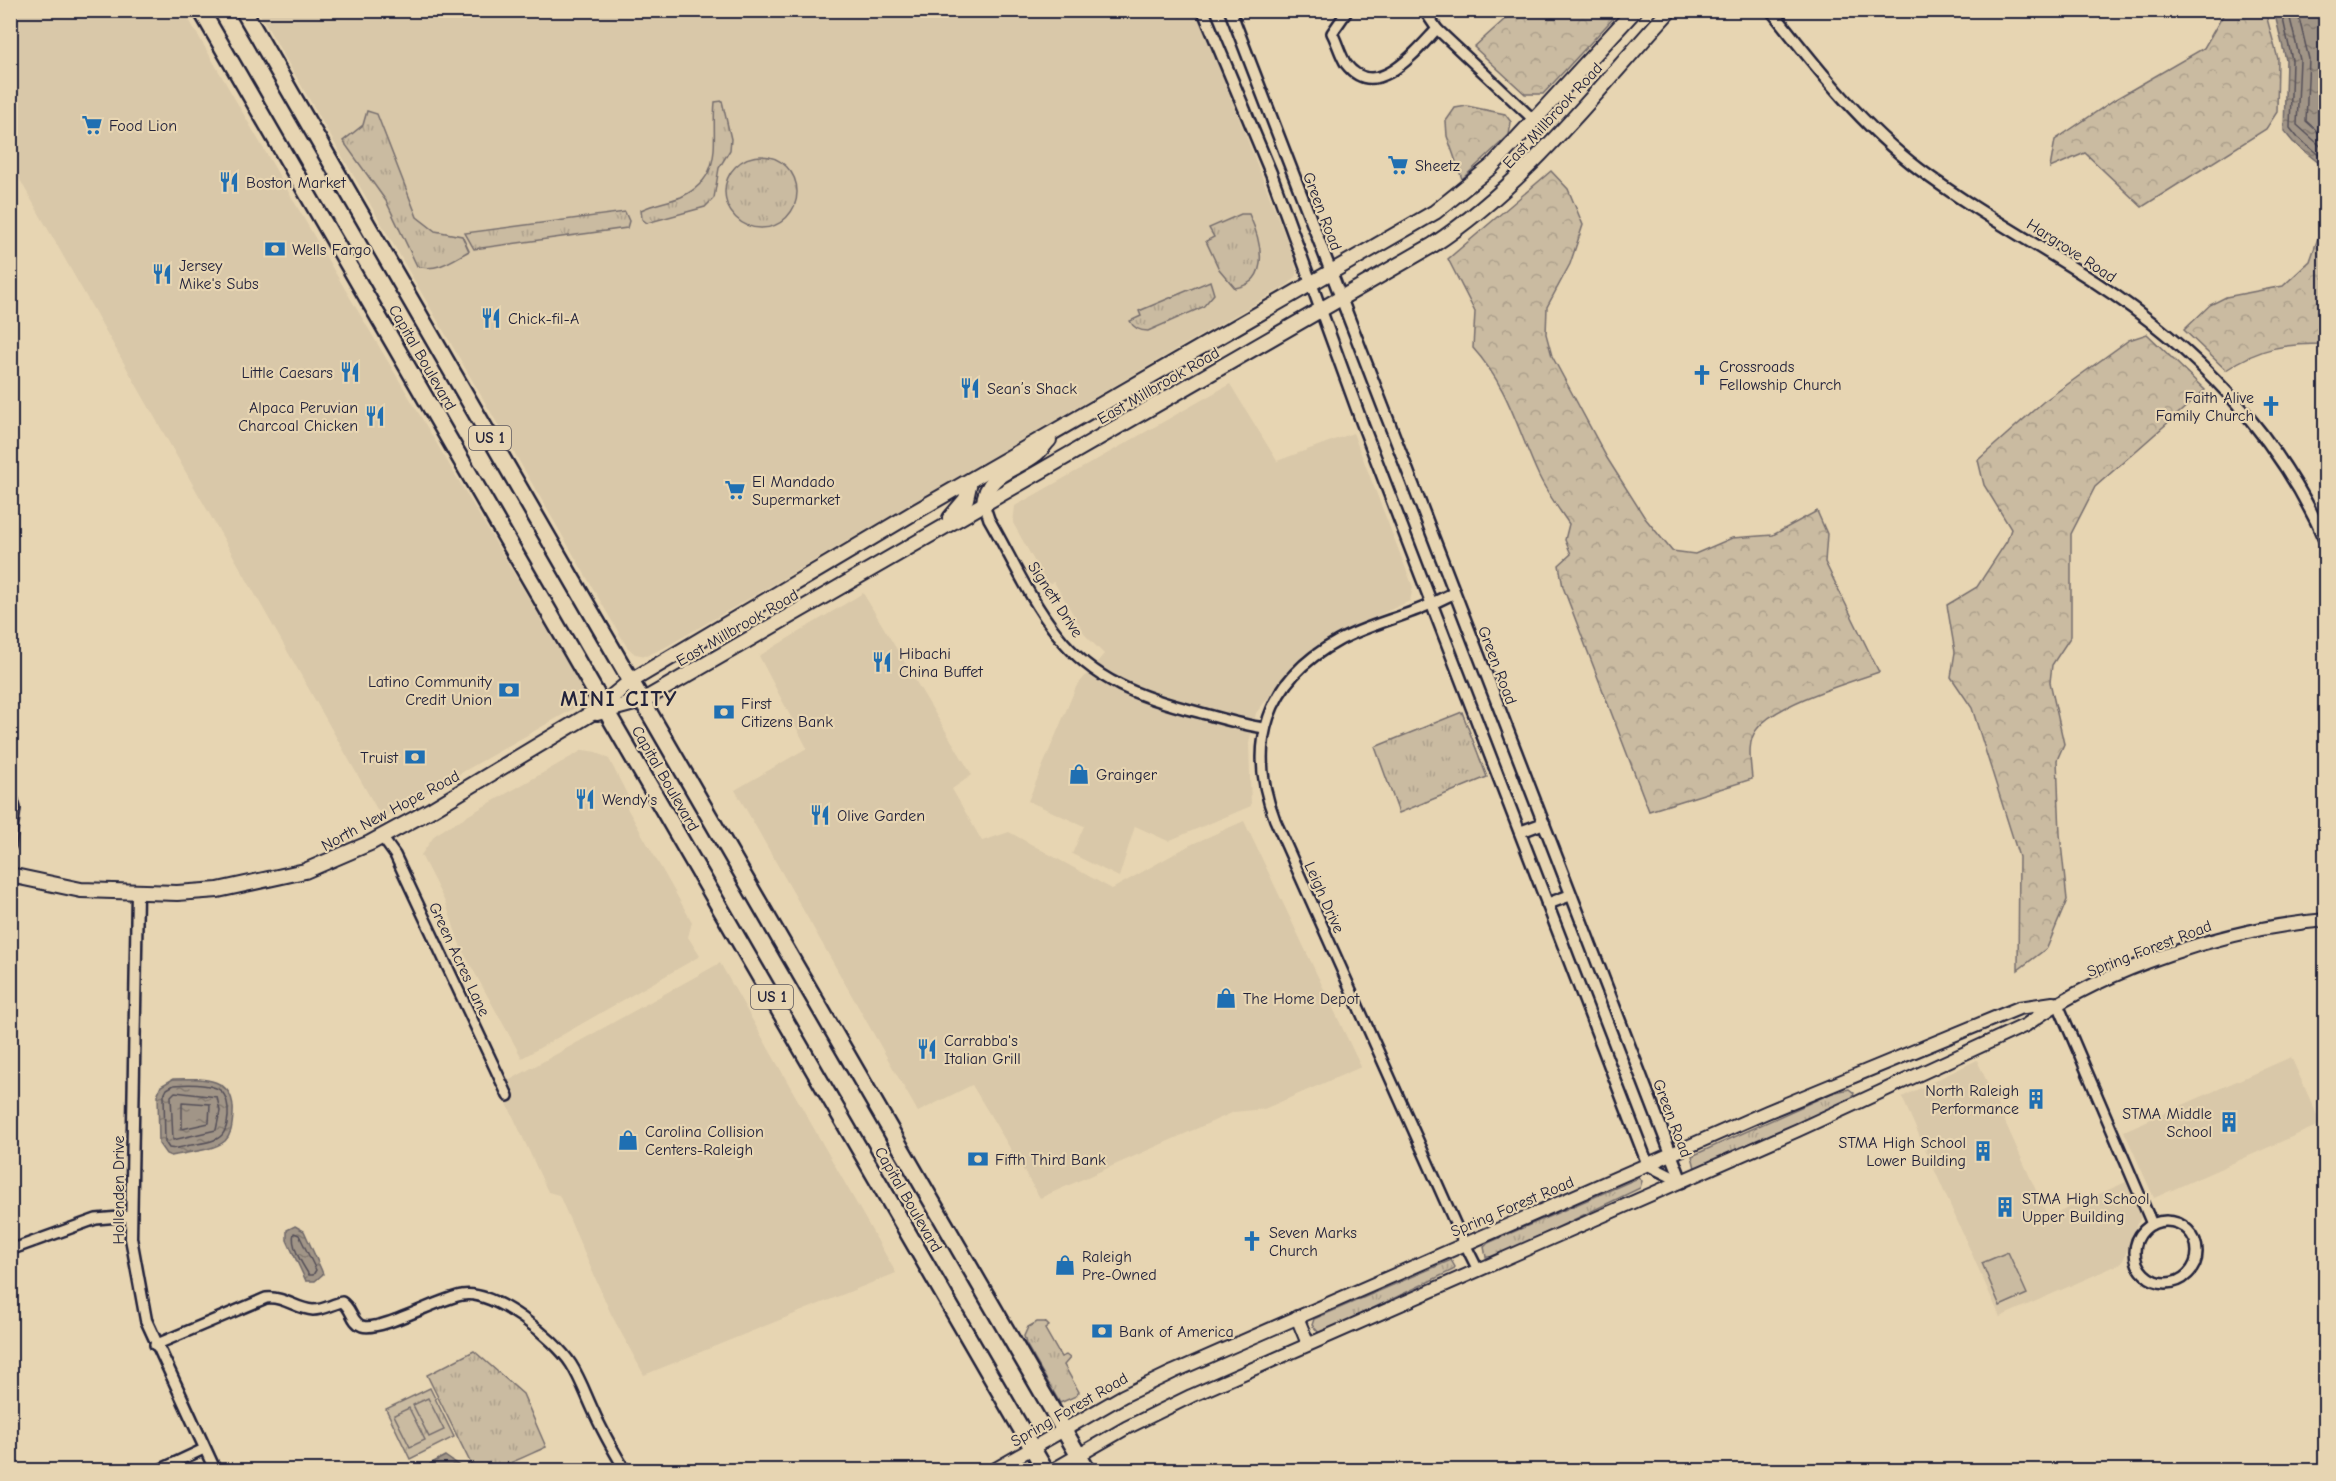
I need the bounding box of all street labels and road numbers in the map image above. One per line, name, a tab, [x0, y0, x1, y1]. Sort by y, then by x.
street label: East Millbrook Road	[1499, 59, 1606, 172]
street label: Green Road	[1299, 170, 1345, 253]
street label: Hargrove Road	[2023, 215, 2119, 286]
street label: Capital Boulevard	[385, 302, 460, 413]
street label: East Millbrook Road	[1094, 344, 1223, 428]
road number: US 1	[469, 426, 511, 450]
street label: Signett Drive	[1024, 558, 1086, 641]
street label: East Millbrook Road	[673, 586, 802, 670]
street label: Green Road	[1474, 624, 1520, 707]
street label: Capital Boulevard	[628, 723, 703, 834]
street label: North New Hope Road	[318, 767, 463, 855]
street label: Leigh Drive	[1300, 859, 1348, 936]
street label: Green Acres Lane	[425, 900, 493, 1019]
street label: Spring Forest Road	[2085, 917, 2214, 981]
road number: US 1	[751, 985, 793, 1009]
street label: Green Road	[1649, 1077, 1695, 1160]
street label: Hollenden Drive	[110, 1135, 128, 1245]
street label: Capital Boulevard	[871, 1144, 946, 1255]
street label: Spring Forest Road	[1448, 1173, 1577, 1241]
street label: Spring Forest Road	[1008, 1369, 1131, 1451]

